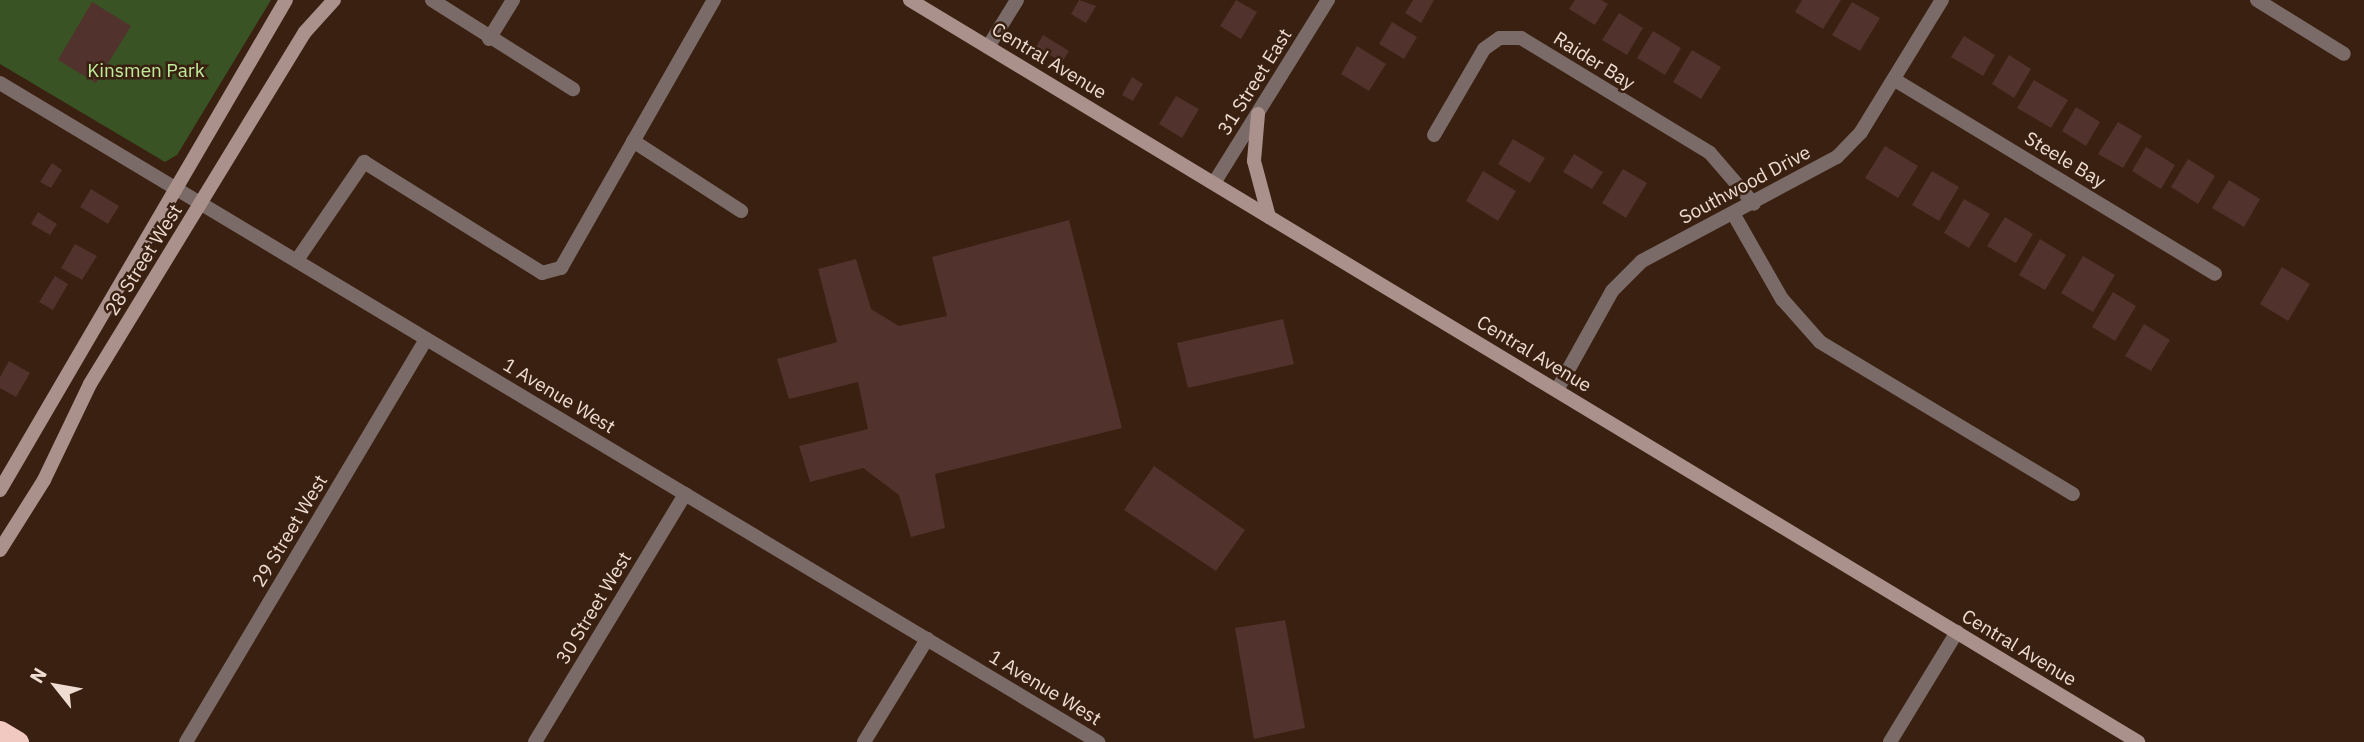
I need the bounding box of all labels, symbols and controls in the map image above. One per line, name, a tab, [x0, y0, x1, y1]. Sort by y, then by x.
street label: Central Avenue	[987, 18, 1111, 104]
street label: 31 Street East	[1213, 25, 1297, 139]
street label: Raider Bay	[1549, 27, 1639, 95]
park label: Kinsmen Park	[87, 60, 205, 82]
street label: Steele Bay	[2020, 127, 2110, 193]
street label: Southwood Drive	[1676, 141, 1814, 229]
street label: 28 Street West	[101, 200, 187, 320]
street label: Central Avenue	[1472, 311, 1596, 397]
street label: 1 Avenue West	[499, 354, 619, 438]
street label: 29 Street West	[248, 471, 332, 591]
street label: 30 Street West	[552, 548, 636, 668]
street label: Central Avenue	[1957, 605, 2081, 691]
street label: 1 Avenue West	[985, 646, 1105, 730]
north arrow	[21, 651, 91, 721]
text: N	[24, 663, 52, 687]

